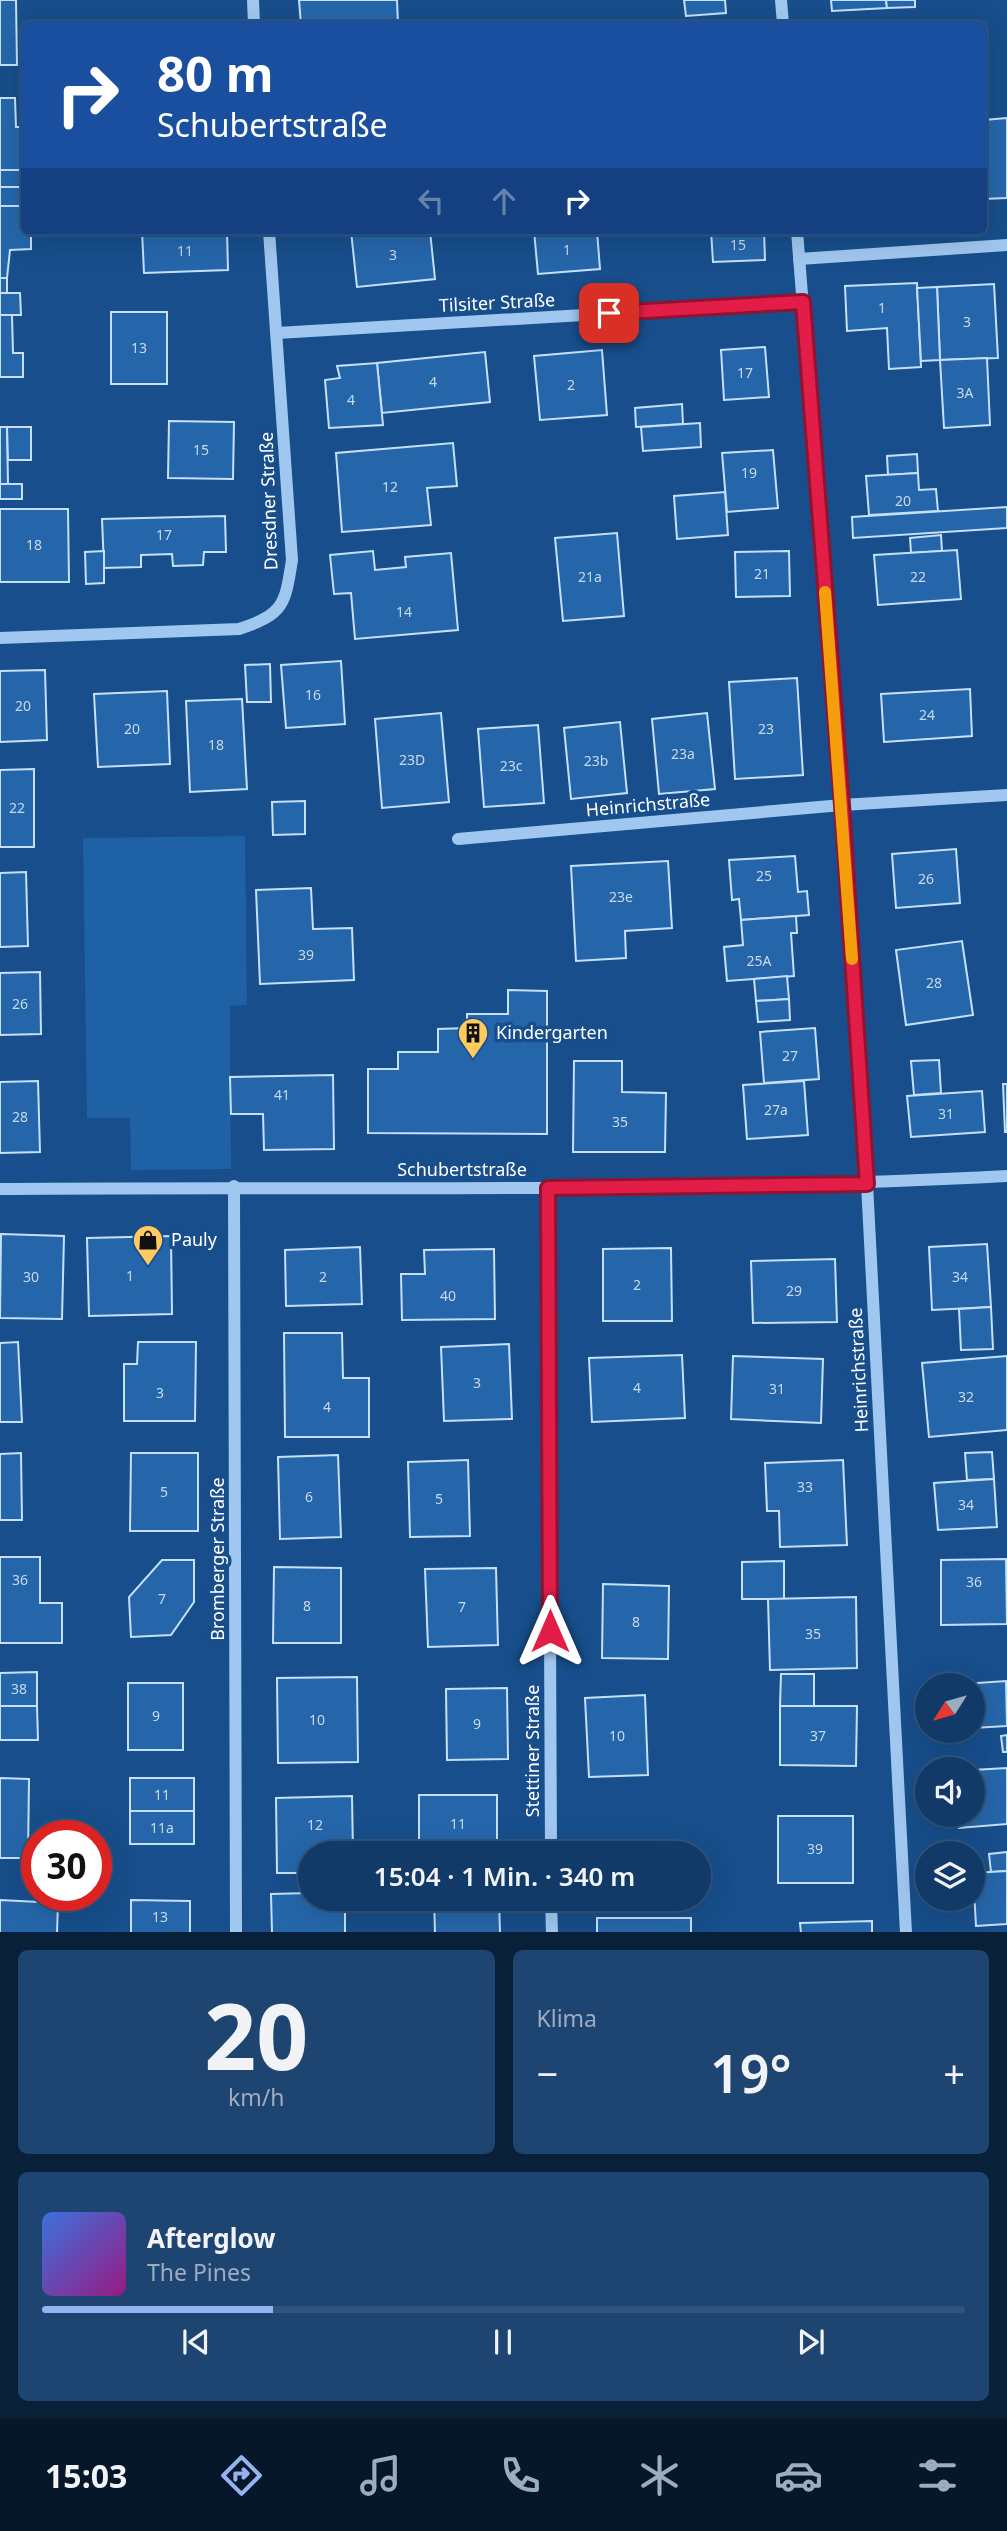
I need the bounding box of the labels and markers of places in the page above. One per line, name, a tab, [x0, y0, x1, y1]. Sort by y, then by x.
pin	[579, 283, 639, 343]
building icon: Kindergarten	[456, 1016, 490, 1060]
place label: Kindergarten	[496, 1020, 608, 1044]
shop icon: Pauly	[131, 1223, 165, 1267]
place label: Pauly	[171, 1227, 218, 1251]

